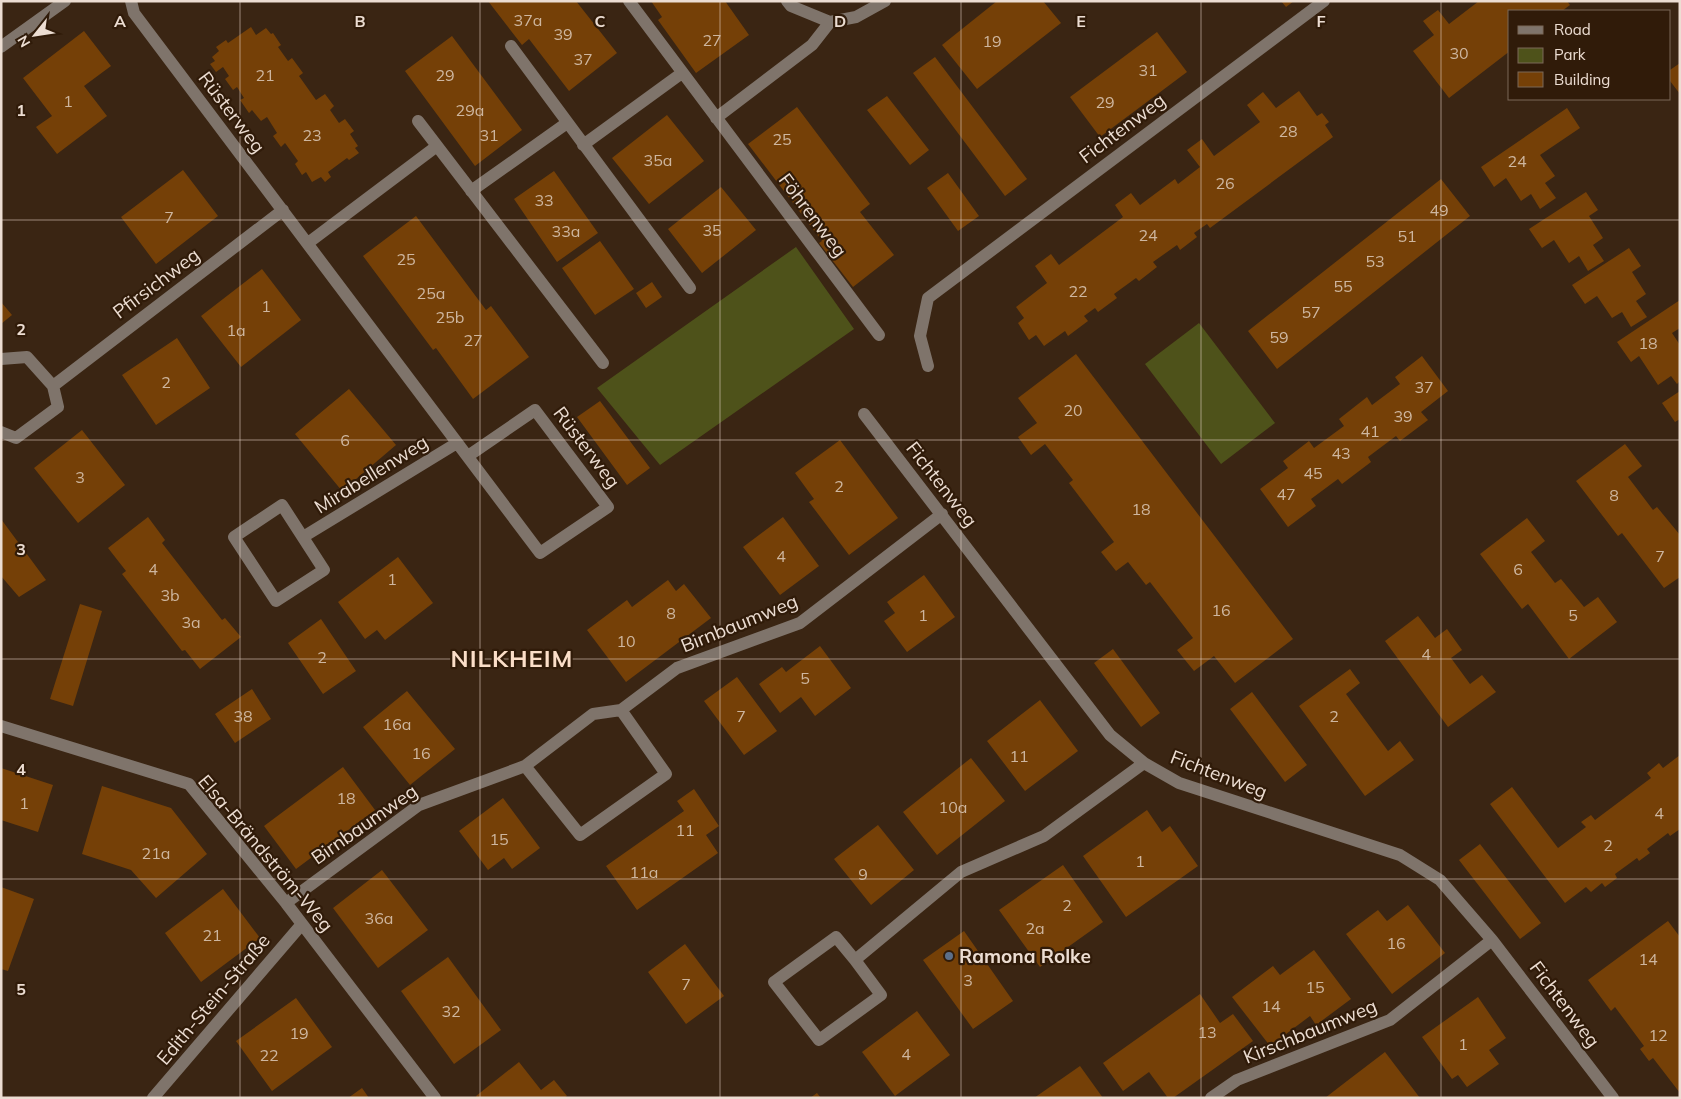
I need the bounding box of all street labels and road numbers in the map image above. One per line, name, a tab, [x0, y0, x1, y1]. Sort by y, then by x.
street label: Rüsterweg	[194, 66, 270, 158]
street label: Fichtenweg	[1074, 88, 1170, 168]
street label: Föhrenweg	[774, 168, 852, 262]
street label: Pfirsichweg	[108, 243, 204, 323]
street label: Rüsterweg	[549, 401, 625, 493]
street label: Mirabellenweg	[310, 430, 432, 518]
street label: Fichtenweg	[901, 436, 983, 532]
street label: Birnbaumweg	[677, 589, 801, 657]
street label: Fichtenweg	[1167, 745, 1271, 803]
street label: Elsa-Brändström-Weg	[193, 770, 339, 936]
street label: Birnbaumweg	[306, 779, 422, 869]
street label: Edith-Stein-Straße	[151, 929, 275, 1069]
street label: Fichtenweg	[1525, 956, 1605, 1052]
street label: Kirschbaumweg	[1240, 993, 1380, 1069]

